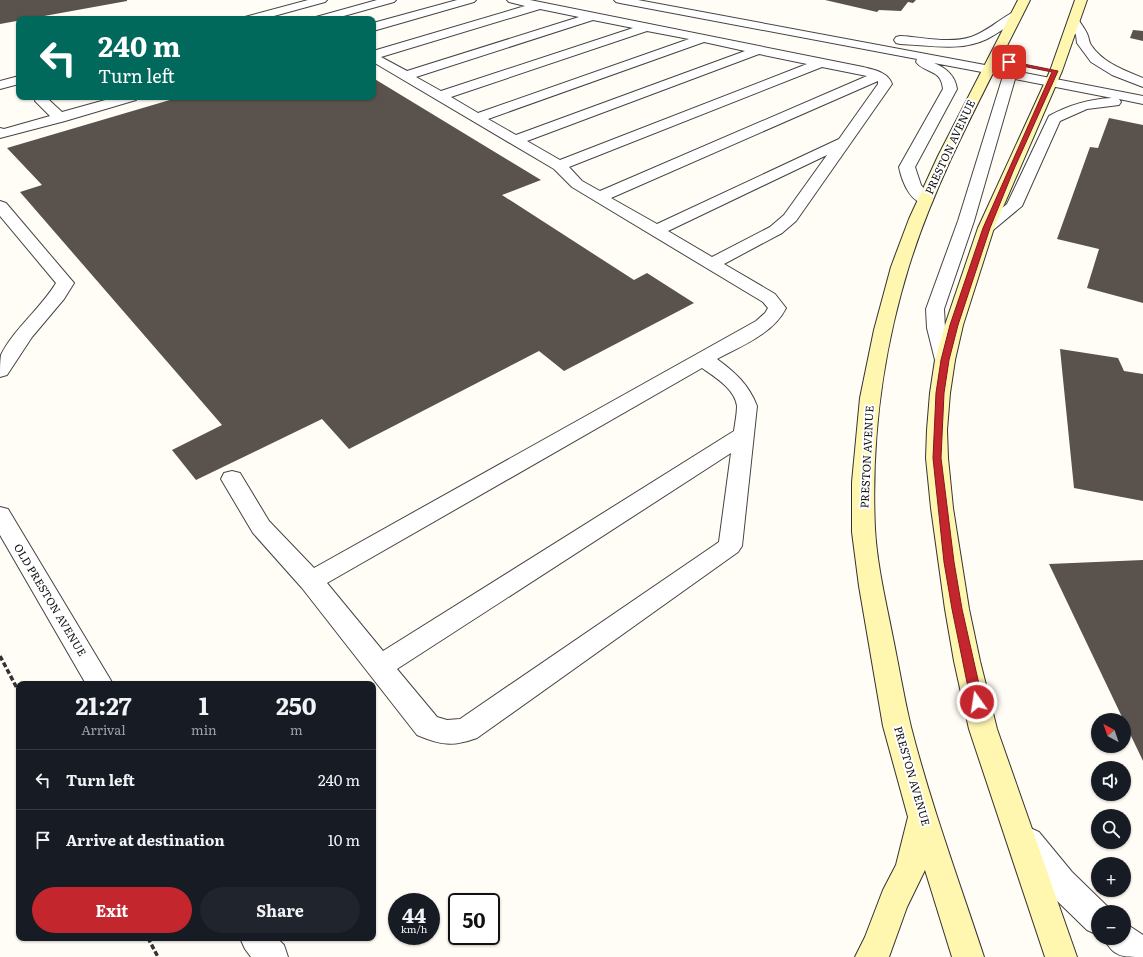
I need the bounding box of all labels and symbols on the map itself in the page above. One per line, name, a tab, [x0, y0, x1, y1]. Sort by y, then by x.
pin	[992, 45, 1026, 79]
street label: PRESTON AVENUE	[920, 97, 978, 197]
street label: PRESTON AVENUE	[855, 405, 877, 509]
street label: OLD PRESTON AVENUE	[11, 540, 91, 659]
position arrow	[956, 681, 998, 723]
north arrow	[1091, 713, 1131, 753]
street label: PRESTON AVENUE	[891, 724, 935, 827]
speed limit sign: 50	[448, 893, 500, 945]

